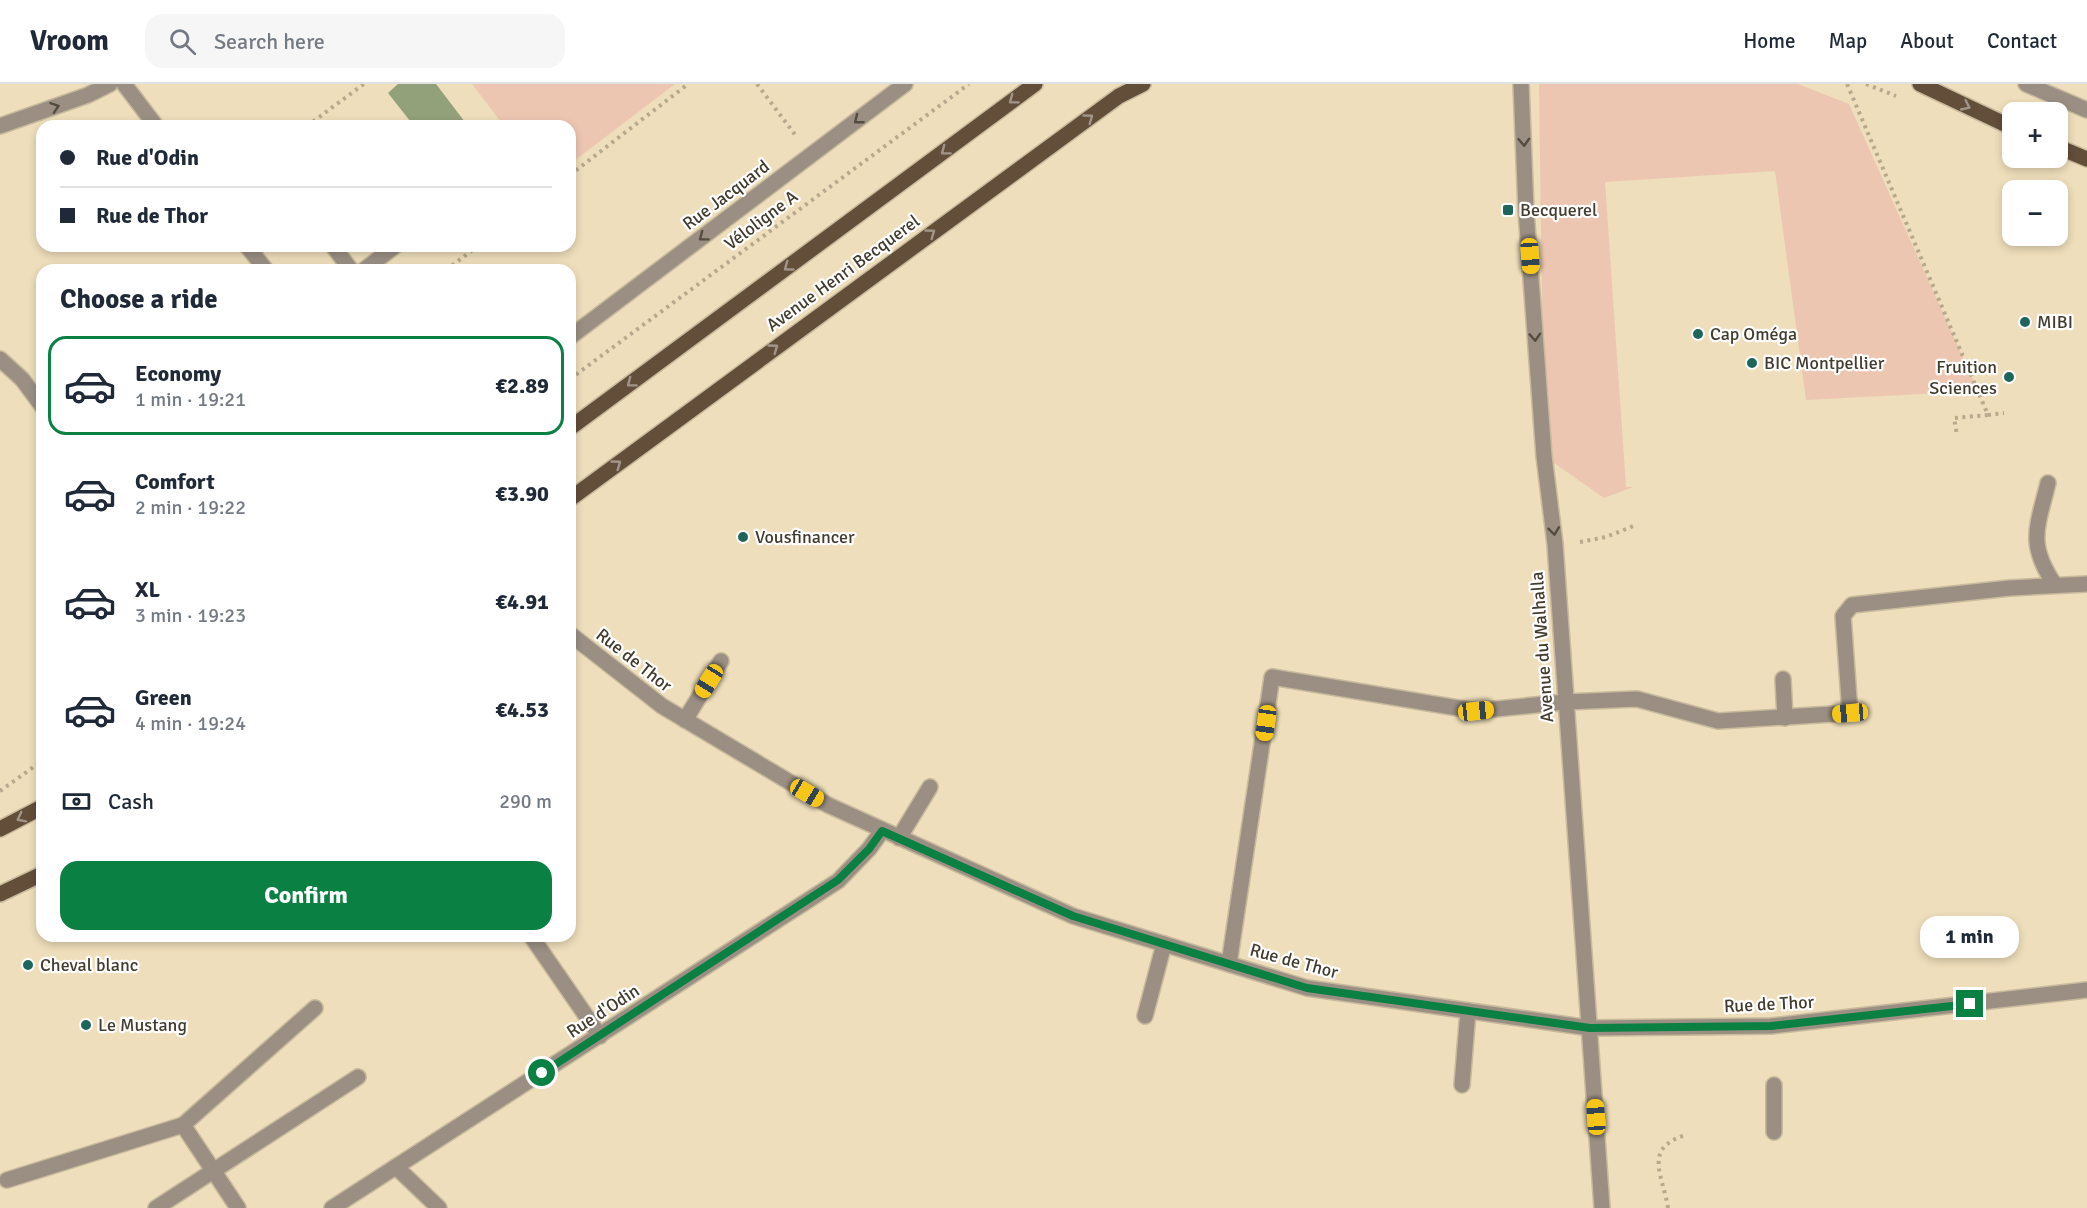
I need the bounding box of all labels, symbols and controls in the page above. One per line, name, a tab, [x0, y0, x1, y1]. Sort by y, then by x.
search box	[145, 14, 565, 68]
text: Vroom	[30, 24, 109, 58]
icon: search	[166, 25, 199, 58]
text: Search here	[214, 28, 325, 55]
text: Home	[1743, 28, 1796, 54]
text: Map	[1829, 28, 1867, 54]
text: About	[1900, 28, 1954, 54]
text: Contact	[1987, 28, 2057, 54]
one-way arrow	[1009, 93, 1020, 104]
one-way arrow	[1960, 98, 1971, 110]
one-way arrow	[49, 101, 60, 114]
map controls	[2002, 102, 2068, 246]
button: +	[2002, 102, 2068, 168]
one-way arrow	[854, 112, 865, 123]
one-way arrow	[1082, 114, 1093, 125]
one-way arrow	[1518, 138, 1531, 147]
text: Rue d'Odin	[96, 144, 199, 171]
one-way arrow	[941, 144, 952, 155]
street label: Rue Jacquard	[678, 155, 774, 235]
button: −	[2002, 180, 2068, 246]
street label: Véloligne A	[720, 185, 802, 255]
place label: Becquerel	[1520, 199, 1597, 221]
text: Rue de Thor	[96, 202, 208, 229]
marker: Becquerel	[1501, 203, 1515, 217]
street label: Avenue Henri Becquerel	[762, 210, 924, 336]
one-way arrow	[924, 229, 935, 240]
one-way arrow	[698, 230, 709, 241]
car	[1520, 237, 1540, 275]
one-way arrow	[784, 260, 795, 271]
text: Choose a ride	[60, 283, 218, 316]
place label: MIBI	[2037, 311, 2073, 333]
marker: MIBI	[2018, 315, 2032, 329]
place label: Cap Oméga	[1710, 323, 1797, 345]
marker: Cap Oméga	[1691, 327, 1705, 341]
one-way arrow	[1529, 333, 1542, 342]
one-way arrow	[767, 345, 778, 356]
place label: BIC Montpellier	[1764, 352, 1885, 374]
marker: BIC Montpellier	[1745, 356, 1759, 370]
place label: Fruition Sciences	[1929, 356, 1997, 399]
icon: car	[63, 359, 117, 413]
text: Economy	[135, 360, 221, 387]
marker: Fruition Sciences	[2002, 370, 2016, 384]
text: €2.89	[495, 372, 549, 399]
one-way arrow	[627, 376, 638, 387]
text: 1 min · 19:21	[135, 387, 246, 412]
one-way arrow	[611, 460, 622, 471]
icon: car	[63, 467, 117, 521]
text: Comfort	[135, 468, 215, 495]
text: €3.90	[495, 480, 549, 507]
text: 2 min · 19:22	[135, 495, 246, 520]
place label: Vousfinancer	[755, 526, 855, 548]
one-way arrow	[1547, 526, 1559, 536]
marker: Vousfinancer	[736, 530, 750, 544]
street label: Avenue du Walhalla	[1526, 571, 1558, 723]
icon: car	[63, 575, 117, 629]
text: XL	[135, 576, 160, 603]
text: €4.91	[495, 588, 549, 615]
text: 3 min · 19:23	[135, 603, 246, 628]
street label: Rue de Thor	[592, 624, 677, 697]
car	[692, 661, 726, 701]
icon: car	[63, 683, 117, 737]
text: Green	[135, 684, 192, 711]
text: €4.53	[495, 696, 549, 723]
car	[1457, 700, 1495, 722]
car	[1831, 702, 1869, 724]
car	[1255, 704, 1277, 742]
text: 4 min · 19:24	[135, 711, 246, 736]
car	[787, 776, 827, 810]
icon: cash	[60, 785, 93, 818]
text: Cash	[108, 788, 154, 815]
text: 290 m	[499, 789, 552, 814]
one-way arrow	[17, 811, 27, 822]
button: Confirm	[60, 861, 552, 930]
callout: 1 min	[1920, 917, 2020, 959]
text: 1 min	[1945, 924, 1994, 949]
street label: Rue de Thor	[1248, 939, 1341, 983]
place label: Cheval blanc	[40, 954, 138, 976]
marker: Cheval blanc	[21, 958, 35, 972]
street label: Rue d'Odin	[562, 979, 644, 1043]
route end	[1956, 990, 1983, 1017]
street label: Rue de Thor	[1723, 991, 1815, 1017]
place label: Le Mustang	[98, 1014, 187, 1036]
marker: Le Mustang	[79, 1018, 93, 1032]
route start	[528, 1059, 555, 1086]
car	[1586, 1098, 1606, 1136]

